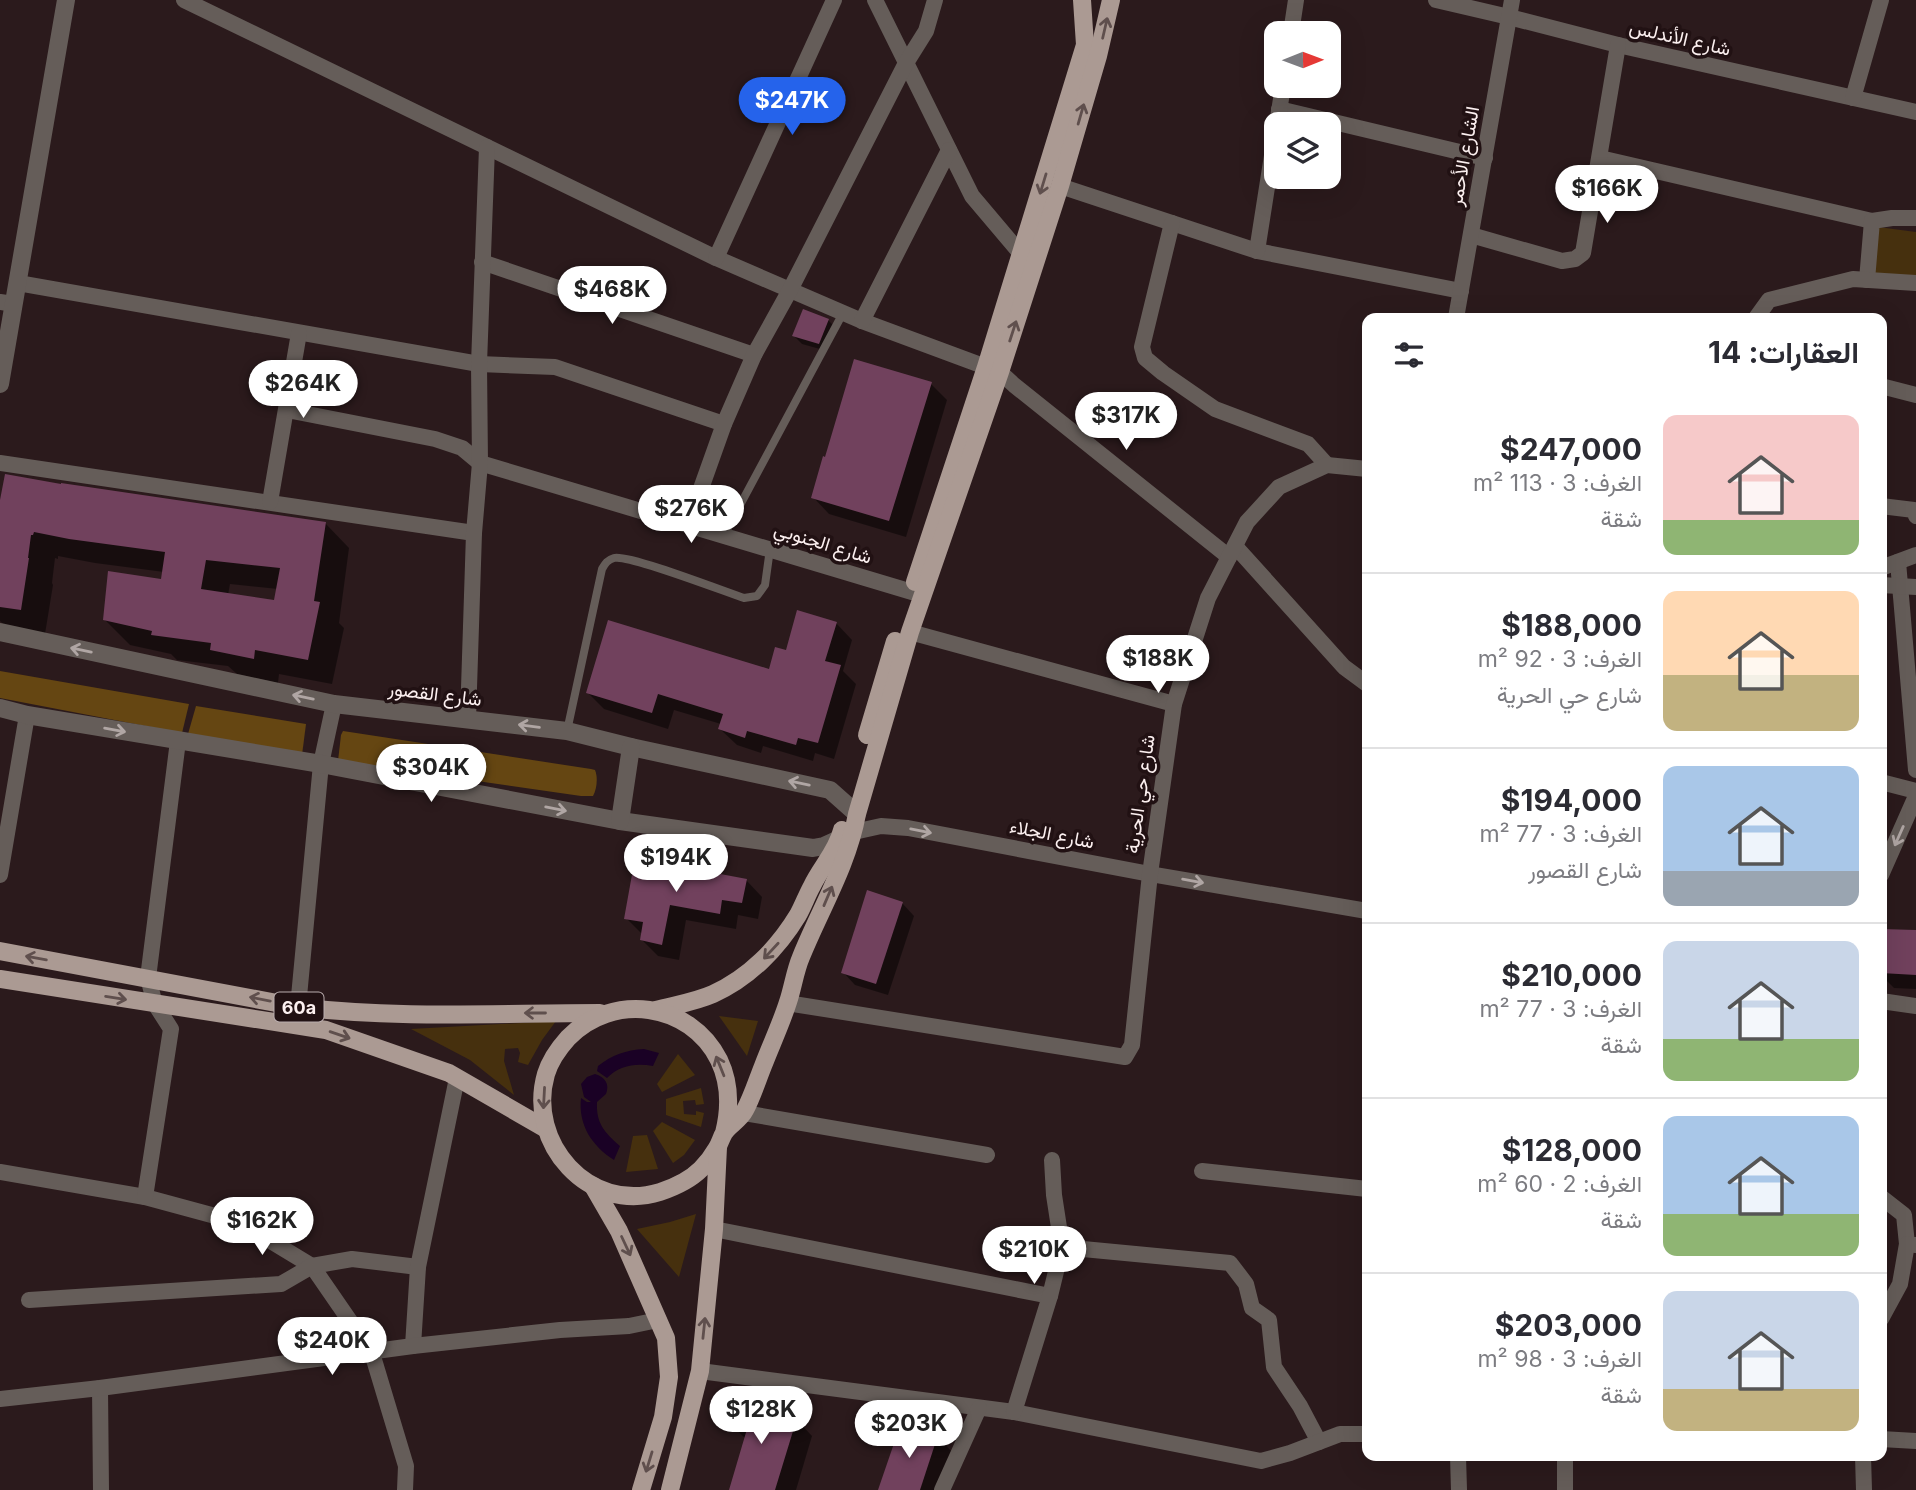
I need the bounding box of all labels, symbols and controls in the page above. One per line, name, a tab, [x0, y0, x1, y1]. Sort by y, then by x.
street label: شارع الأندلس	[1627, 15, 1733, 62]
one-way arrow	[1099, 17, 1112, 40]
north arrow	[1264, 21, 1340, 98]
map controls	[1264, 21, 1341, 189]
pin: $247K	[743, 78, 841, 137]
text: $247K	[755, 86, 829, 114]
one-way arrow	[1076, 103, 1089, 125]
street label: الشارع الأحمر	[1444, 104, 1485, 209]
button: layers	[1264, 112, 1341, 189]
pin: $166K	[1558, 166, 1656, 225]
one-way arrow	[1035, 173, 1048, 195]
text: $166K	[1571, 174, 1643, 202]
pin: $468K	[563, 266, 661, 326]
text: $468K	[573, 275, 651, 303]
one-way arrow	[1008, 320, 1021, 342]
text: العقارات: 14	[1708, 334, 1859, 370]
icon: filters	[1390, 336, 1428, 374]
pin: $264K	[254, 360, 352, 420]
text: $264K	[265, 369, 341, 397]
pin: $317K	[1077, 392, 1175, 452]
text: $317K	[1091, 401, 1161, 429]
text: $247,000	[1500, 431, 1642, 467]
icon: home	[1719, 443, 1803, 527]
text: الغرف: 3 · 113 m²	[1473, 469, 1642, 497]
pin: $276K	[642, 486, 740, 545]
text: $276K	[654, 494, 728, 522]
text: شقة	[1600, 505, 1642, 533]
street label: شارع الجنوبي	[770, 517, 875, 573]
text: $188,000	[1501, 607, 1642, 643]
icon: home	[1719, 619, 1803, 703]
pin: $188K	[1109, 636, 1207, 695]
one-way arrow	[70, 642, 93, 656]
text: $188K	[1122, 644, 1194, 672]
text: الغرف: 3 · 92 m²	[1478, 645, 1642, 673]
street label: شارع القصور	[386, 677, 483, 712]
text: شارع حي الحرية	[1497, 681, 1642, 709]
one-way arrow	[292, 690, 315, 703]
one-way arrow	[518, 720, 540, 733]
one-way arrow	[103, 724, 126, 737]
street label: شارع حي الحرية	[1120, 733, 1164, 856]
pin: $304K	[382, 744, 480, 804]
text: $304K	[392, 753, 470, 781]
one-way arrow	[788, 776, 811, 789]
text: $194,000	[1501, 782, 1642, 818]
icon: home	[1719, 794, 1803, 878]
one-way arrow	[544, 802, 567, 816]
street label: شارع الجلاء	[1008, 815, 1096, 854]
text: الغرف: 3 · 77 m²	[1479, 820, 1642, 848]
one-way arrow	[909, 825, 932, 838]
one-way arrow	[1892, 825, 1905, 846]
pin: $194K	[627, 834, 725, 894]
text: $194K	[640, 843, 712, 871]
text: شارع القصور	[1528, 856, 1642, 884]
one-way arrow	[1181, 875, 1204, 888]
one-way arrow	[823, 886, 836, 907]
one-way arrow	[762, 942, 779, 959]
one-way arrow	[25, 951, 48, 964]
text: $210,000	[1501, 957, 1642, 993]
icon: home	[1719, 969, 1803, 1053]
one-way arrow	[104, 992, 127, 1005]
one-way arrow	[249, 992, 272, 1006]
road number: 60a	[274, 992, 324, 1022]
text: الغرف: 3 · 77 m²	[1479, 995, 1642, 1023]
one-way arrow	[524, 1006, 547, 1020]
one-way arrow	[329, 1029, 351, 1042]
text: شقة	[1600, 1031, 1642, 1059]
one-way arrow	[713, 1056, 726, 1077]
one-way arrow	[537, 1086, 550, 1109]
text: $128,000	[1502, 1132, 1642, 1168]
icon: home	[1719, 1144, 1803, 1228]
text: الغرف: 2 · 60 m²	[1477, 1170, 1642, 1198]
pin: $162K	[213, 1198, 311, 1257]
text: $162K	[227, 1206, 297, 1234]
text: شقة	[1600, 1206, 1642, 1234]
pin: $210K	[985, 1226, 1083, 1286]
one-way arrow	[619, 1235, 633, 1256]
text: $210K	[998, 1235, 1070, 1263]
text: $203,000	[1495, 1307, 1642, 1343]
one-way arrow	[698, 1317, 711, 1339]
pin: $240K	[283, 1318, 381, 1377]
icon: home	[1719, 1319, 1803, 1403]
text: $240K	[294, 1326, 370, 1354]
text: الغرف: 3 · 98 m²	[1477, 1345, 1642, 1373]
text: شقة	[1600, 1381, 1642, 1409]
pin: $128K	[712, 1386, 810, 1446]
text: $128K	[726, 1395, 796, 1423]
pin: $203K	[860, 1400, 958, 1460]
text: $203K	[871, 1409, 947, 1437]
one-way arrow	[642, 1451, 655, 1473]

